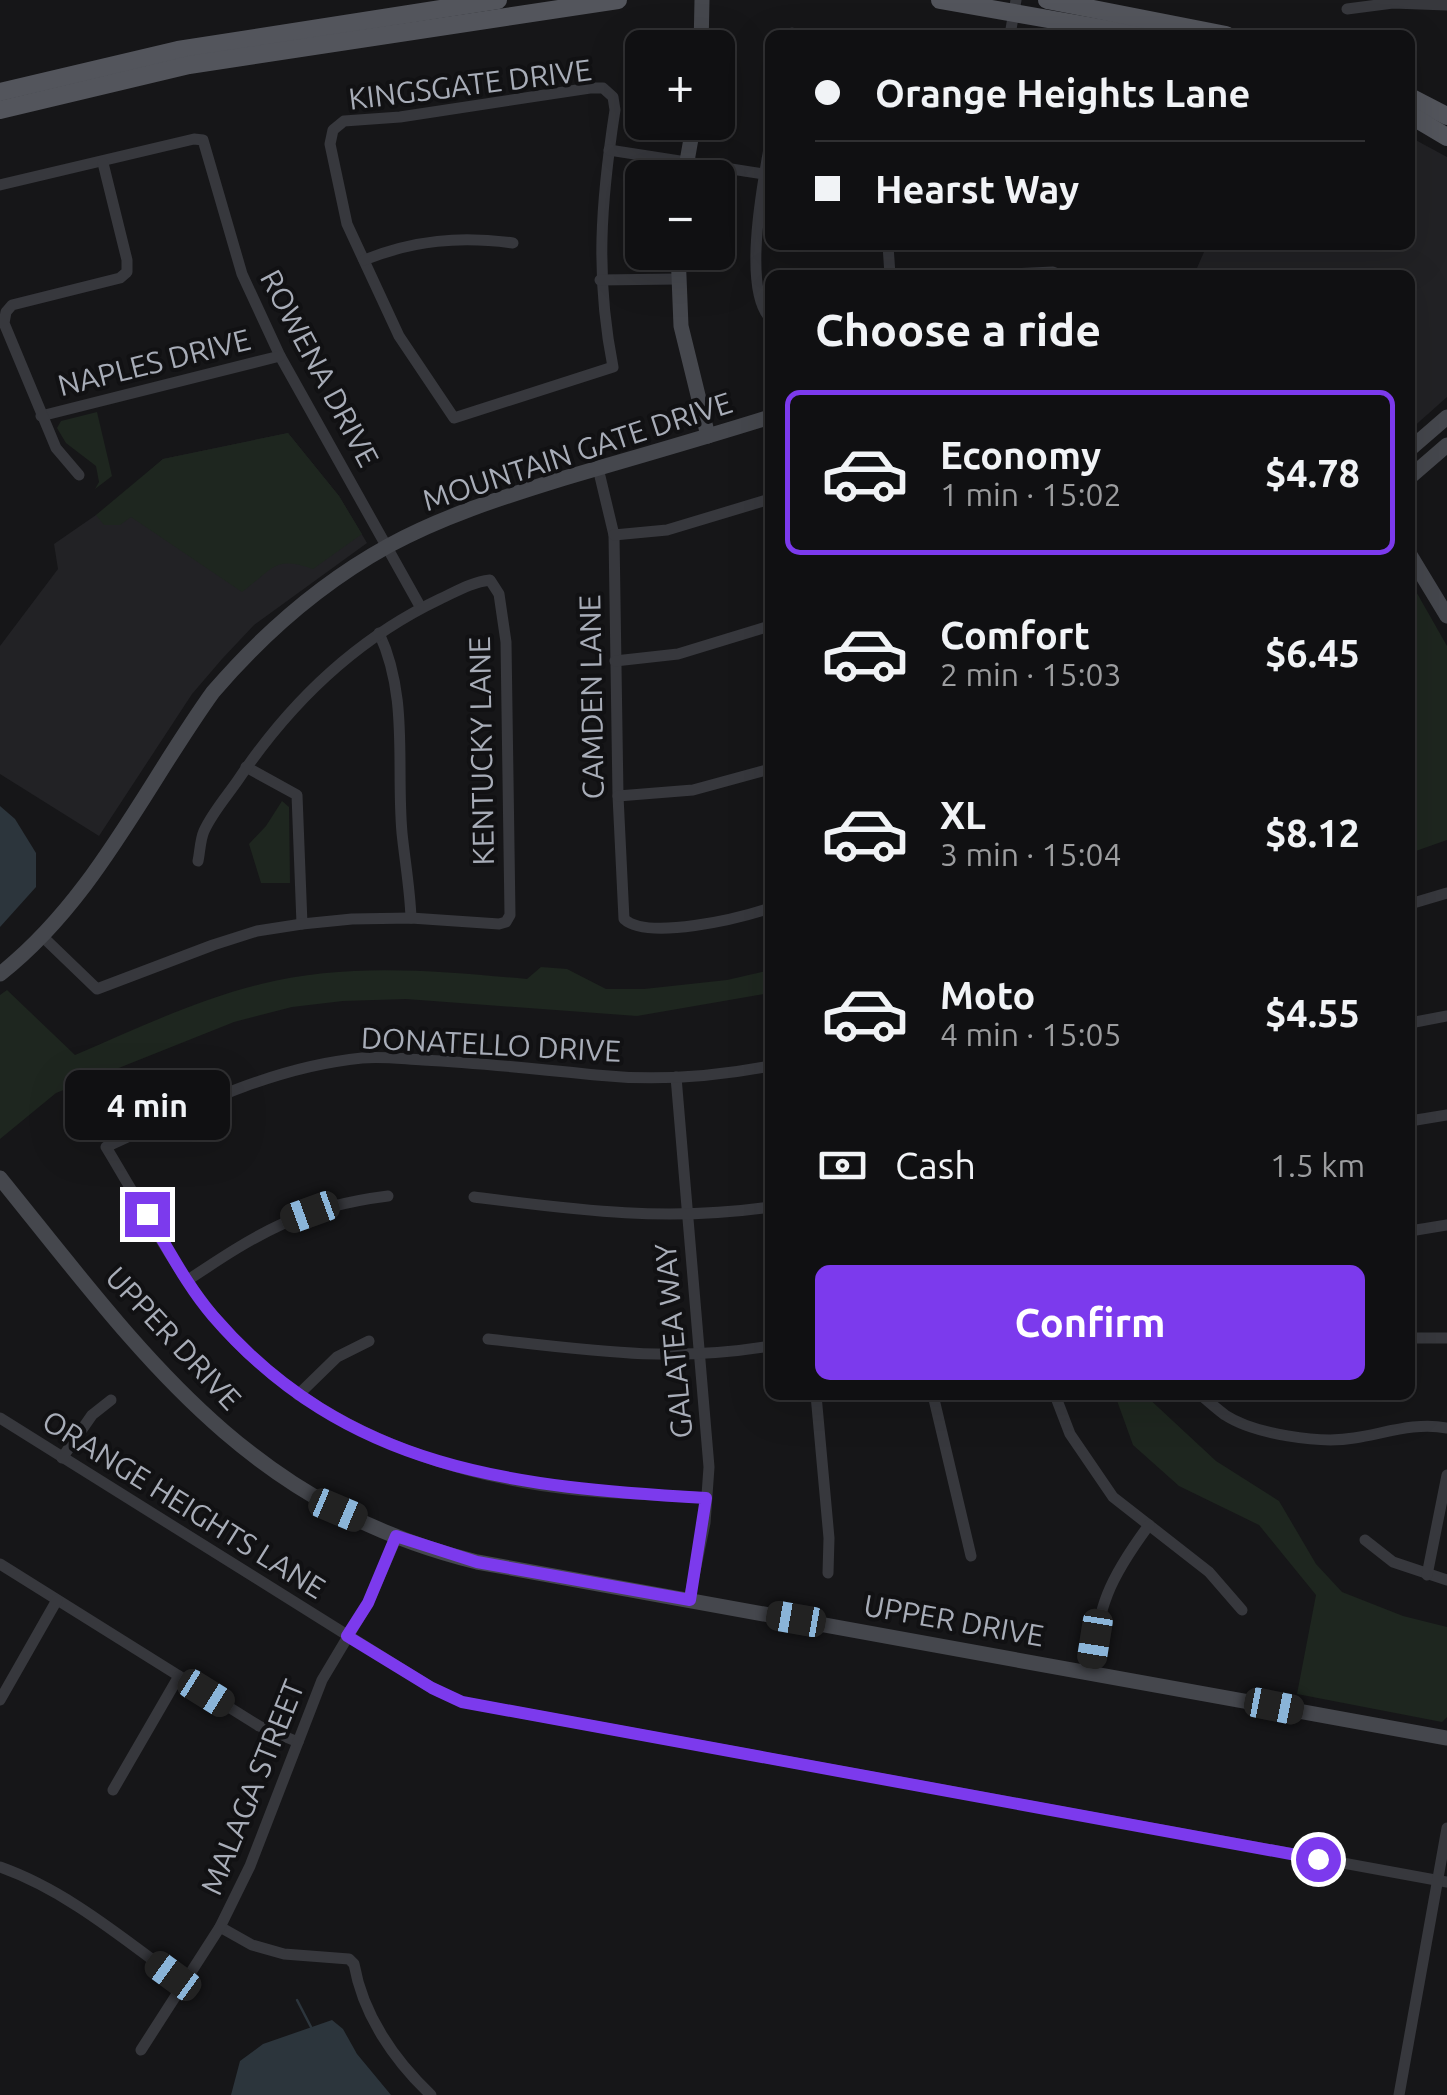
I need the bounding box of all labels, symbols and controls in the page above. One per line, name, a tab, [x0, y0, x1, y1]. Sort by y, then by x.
map controls	[625, 30, 735, 270]
button: +	[625, 30, 735, 140]
street label: KINGSGATE DRIVE	[347, 52, 593, 116]
text: Orange Heights Lane	[875, 72, 1250, 114]
button: −	[625, 160, 735, 270]
text: Hearst Way	[875, 168, 1079, 210]
street label: ROWENA DRIVE	[254, 264, 386, 472]
text: Choose a ride	[815, 304, 1101, 355]
street label: NAPLES DRIVE	[54, 322, 254, 402]
street label: MOUNTAIN GATE DRIVE	[418, 385, 736, 517]
icon: car	[820, 428, 910, 518]
text: Economy	[940, 434, 1101, 476]
text: $4.78	[1265, 452, 1360, 494]
text: 1 min · 15:02	[940, 476, 1122, 512]
street label: CAMDEN LANE	[572, 594, 610, 800]
icon: car	[820, 608, 910, 698]
text: Comfort	[940, 614, 1090, 656]
text: $6.45	[1265, 632, 1360, 674]
street label: KENTUCKY LANE	[462, 636, 500, 866]
text: 2 min · 15:03	[940, 656, 1122, 692]
icon: car	[820, 788, 910, 878]
text: XL	[940, 794, 986, 836]
text: $8.12	[1265, 812, 1360, 854]
text: 3 min · 15:04	[940, 836, 1122, 872]
icon: car	[820, 968, 910, 1058]
text: Moto	[940, 974, 1035, 1016]
text: $4.55	[1265, 992, 1360, 1034]
text: 4 min · 15:05	[940, 1016, 1122, 1052]
street label: DONATELLO DRIVE	[360, 1020, 622, 1068]
callout: 4 min	[64, 1069, 230, 1139]
text: 4 min	[107, 1087, 188, 1123]
icon: cash	[815, 1138, 870, 1193]
text: Cash	[895, 1144, 976, 1186]
text: 1.5 km	[1270, 1147, 1365, 1183]
car	[277, 1188, 343, 1236]
route end	[125, 1192, 170, 1237]
street label: GALATEA WAY	[647, 1241, 698, 1440]
street label: UPPER DRIVE	[99, 1260, 249, 1416]
button: Confirm	[815, 1265, 1365, 1380]
street label: ORANGE HEIGHTS LANE	[36, 1403, 332, 1605]
car	[305, 1484, 371, 1536]
street label: UPPER DRIVE	[861, 1587, 1047, 1653]
car	[764, 1599, 828, 1639]
car	[1075, 1607, 1115, 1671]
car	[173, 1664, 239, 1722]
street label: MALAGA STREET	[193, 1674, 311, 1899]
car	[1242, 1686, 1306, 1726]
route start	[1296, 1837, 1341, 1882]
car	[140, 1946, 206, 2006]

